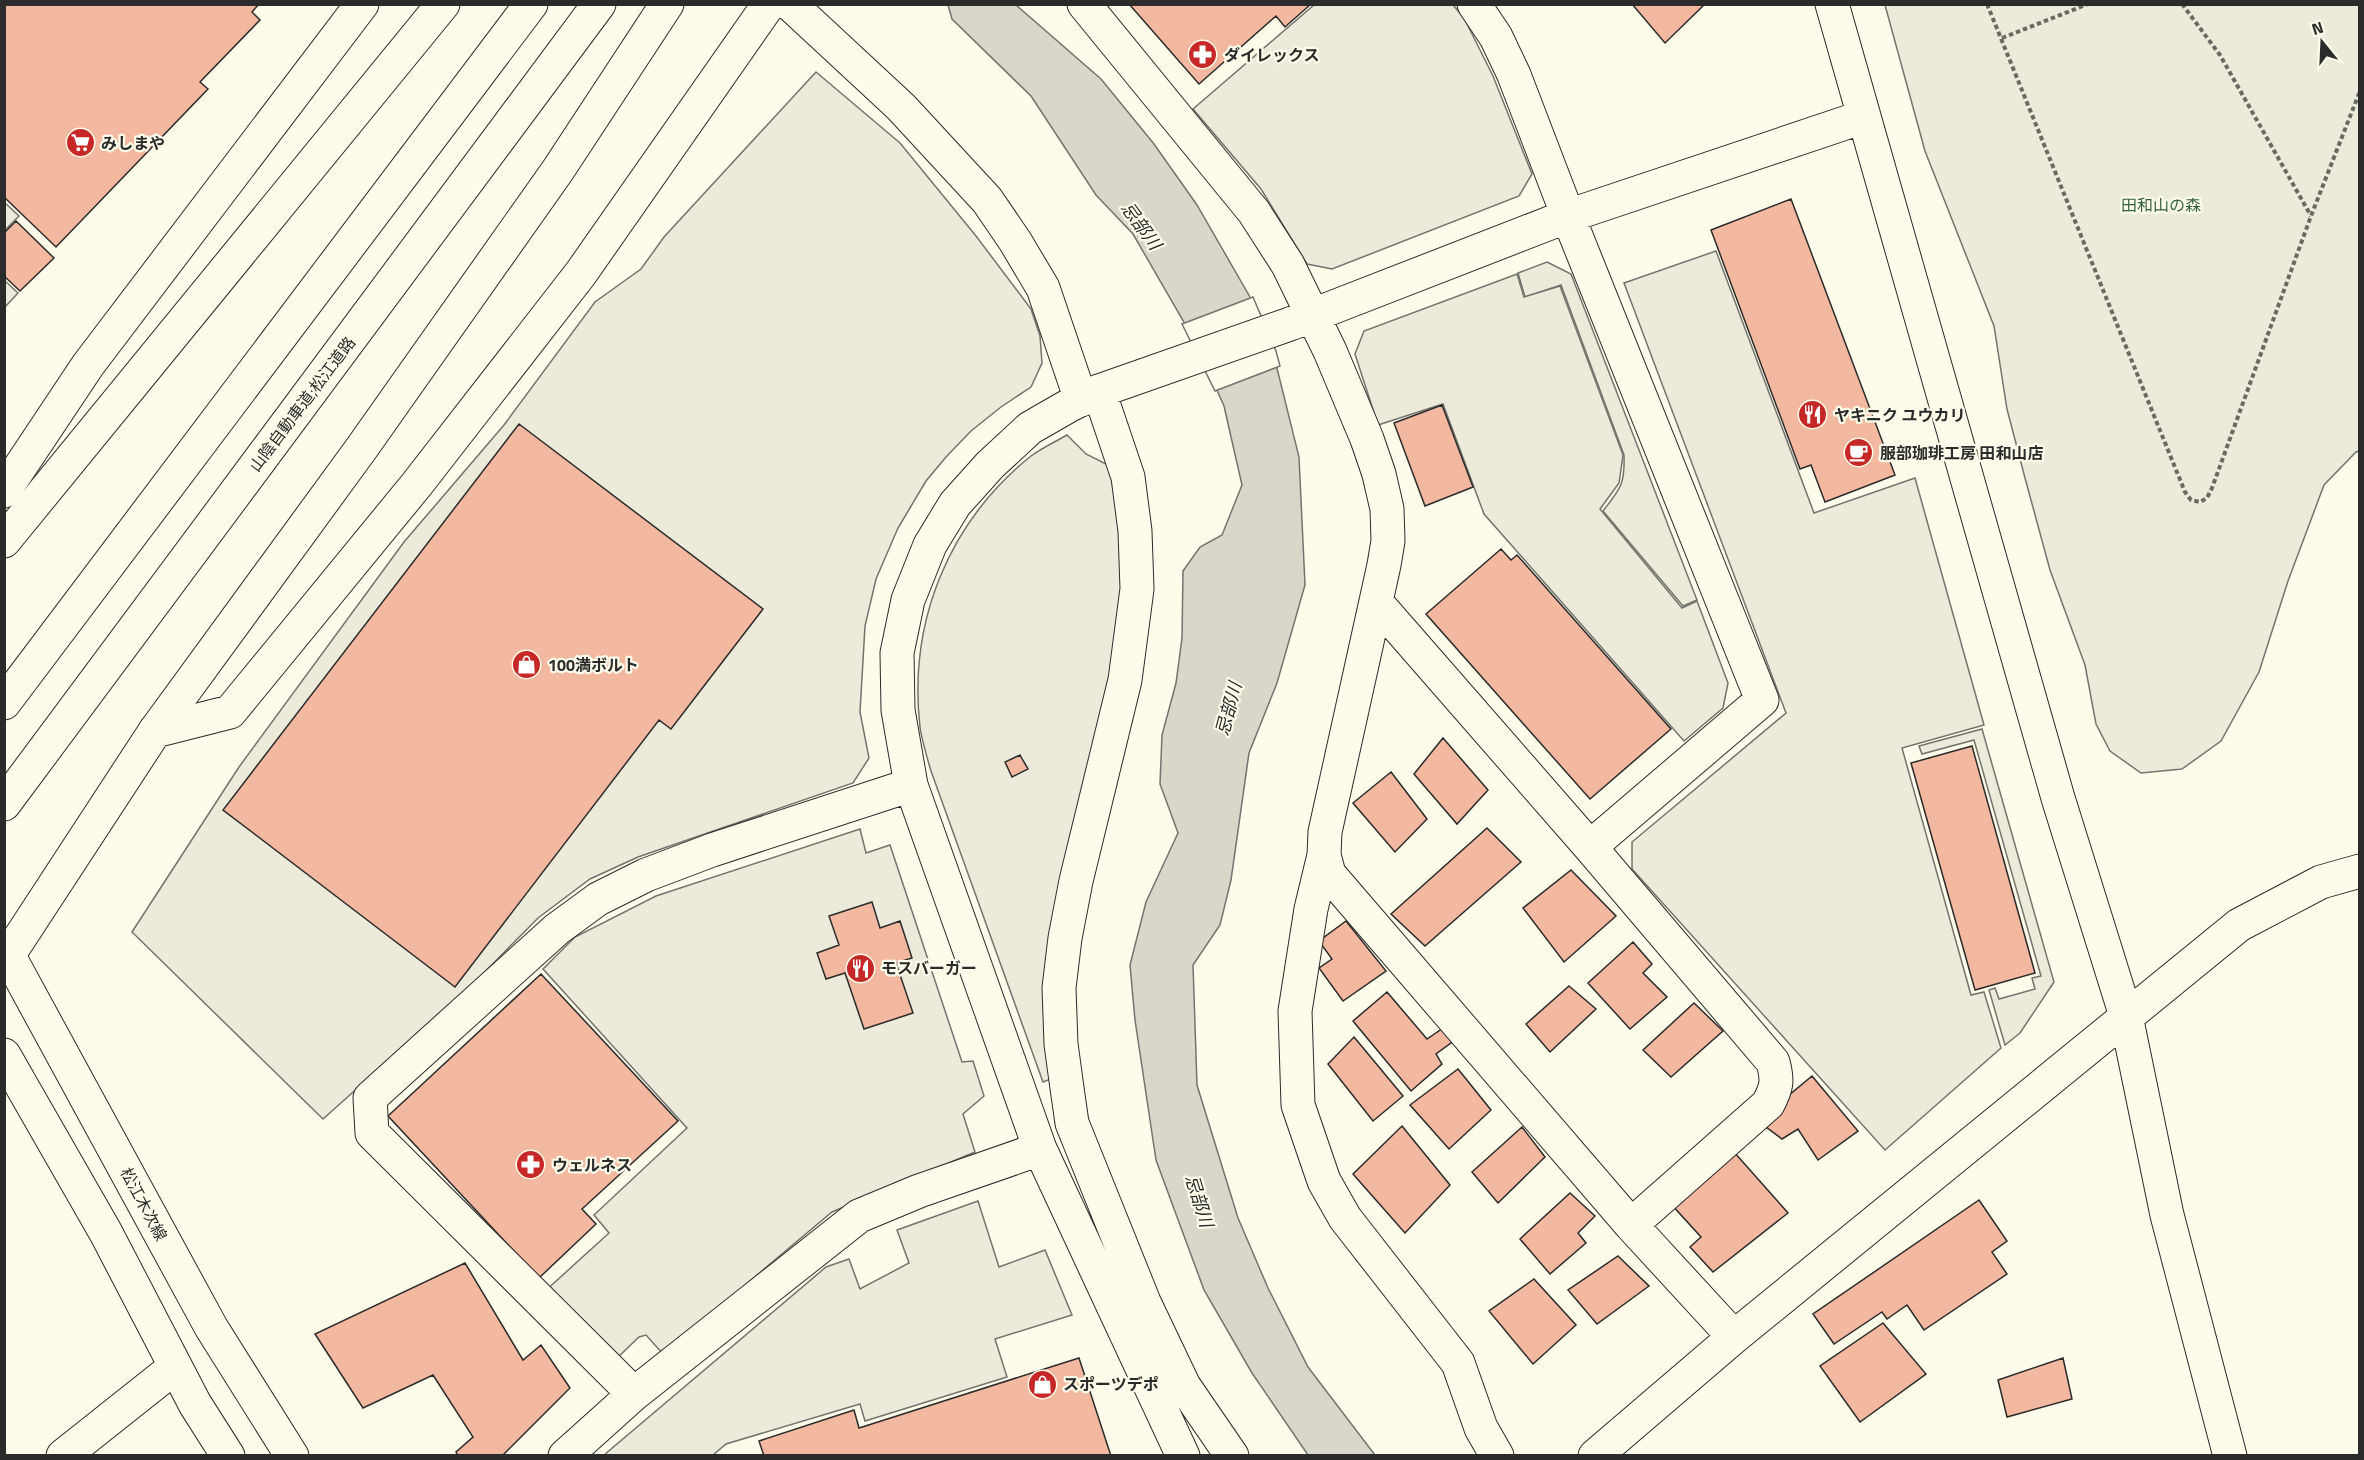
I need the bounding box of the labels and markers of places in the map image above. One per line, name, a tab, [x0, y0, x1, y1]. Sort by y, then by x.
pharmacy icon: ダイレックス	[1187, 39, 1219, 71]
place label: ダイレックス	[1224, 43, 1320, 67]
supermarket icon: みしまや	[64, 127, 96, 159]
place label: みしまや	[101, 131, 165, 155]
restaurant icon: ヤキニク ユウカリ	[1797, 399, 1829, 431]
place label: ヤキニク ユウカリ	[1834, 403, 1966, 427]
cafe icon: 服部珈琲工房 田和山店	[1843, 437, 1875, 469]
place label: 服部珈琲工房 田和山店	[1880, 441, 2044, 465]
shop icon: 100満ボルト	[511, 649, 543, 681]
place label: 100満ボルト	[548, 653, 639, 677]
restaurant icon: モスバーガー	[844, 952, 876, 984]
place label: モスバーガー	[881, 956, 977, 980]
pharmacy icon: ウェルネス	[515, 1149, 547, 1181]
place label: ウェルネス	[552, 1153, 632, 1177]
shop icon: スポーツデポ	[1026, 1368, 1058, 1400]
place label: スポーツデポ	[1063, 1372, 1159, 1396]

